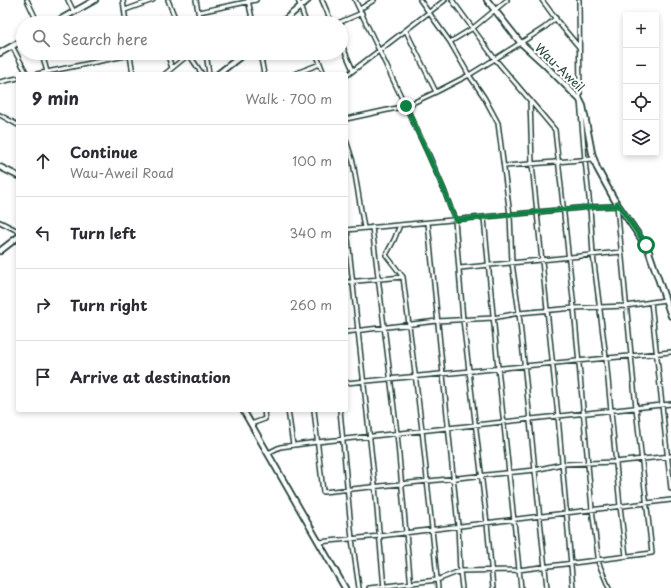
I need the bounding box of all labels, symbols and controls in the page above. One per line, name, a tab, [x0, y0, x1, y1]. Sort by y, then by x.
map controls	[623, 12, 659, 156]
button: +	[623, 12, 659, 48]
search box	[16, 16, 348, 60]
icon: search	[30, 27, 52, 49]
text: Search here	[62, 27, 148, 50]
street label: Wau-Aweil	[531, 39, 589, 95]
button: −	[623, 48, 659, 84]
button: locate	[623, 84, 659, 120]
text: 9 min	[32, 85, 79, 111]
text: Walk · 700 m	[245, 89, 332, 108]
route end	[397, 97, 415, 115]
button: layers	[623, 120, 659, 156]
text: Continue	[70, 140, 138, 163]
icon: ahead	[32, 150, 54, 172]
text: 100 m	[292, 151, 332, 170]
text: Wau-Aweil Road	[70, 163, 174, 182]
text: Turn left	[70, 221, 136, 244]
icon: left	[32, 222, 54, 244]
text: 340 m	[289, 223, 332, 242]
route start	[637, 236, 655, 254]
text: Turn right	[70, 293, 147, 316]
icon: right	[32, 294, 54, 316]
text: 260 m	[290, 295, 332, 314]
text: Arrive at destination	[70, 365, 231, 388]
icon: arrive	[32, 366, 54, 388]

